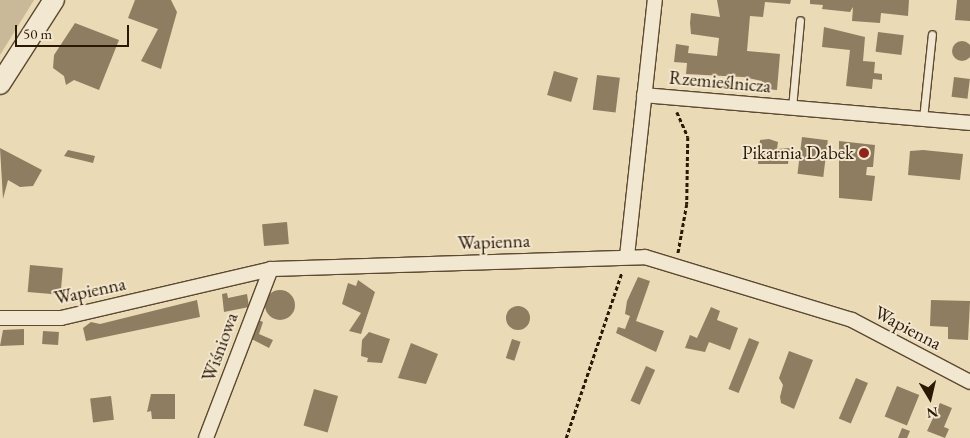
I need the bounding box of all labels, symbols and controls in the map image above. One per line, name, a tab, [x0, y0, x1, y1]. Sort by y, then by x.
scale bar	[18, 15, 131, 47]
text: 50 m	[23, 24, 52, 43]
street label: Rzemieślnicza	[668, 66, 772, 98]
place label: Pikarnia Dabek	[742, 142, 854, 164]
marker: Pikarnia Dabek	[858, 147, 870, 159]
street label: Wapienna	[457, 229, 531, 255]
street label: Wapienna	[52, 272, 128, 310]
street label: Wapienna	[871, 301, 945, 355]
street label: Wiśniowa	[197, 309, 243, 385]
north arrow	[905, 373, 955, 423]
text: N	[925, 403, 939, 423]

